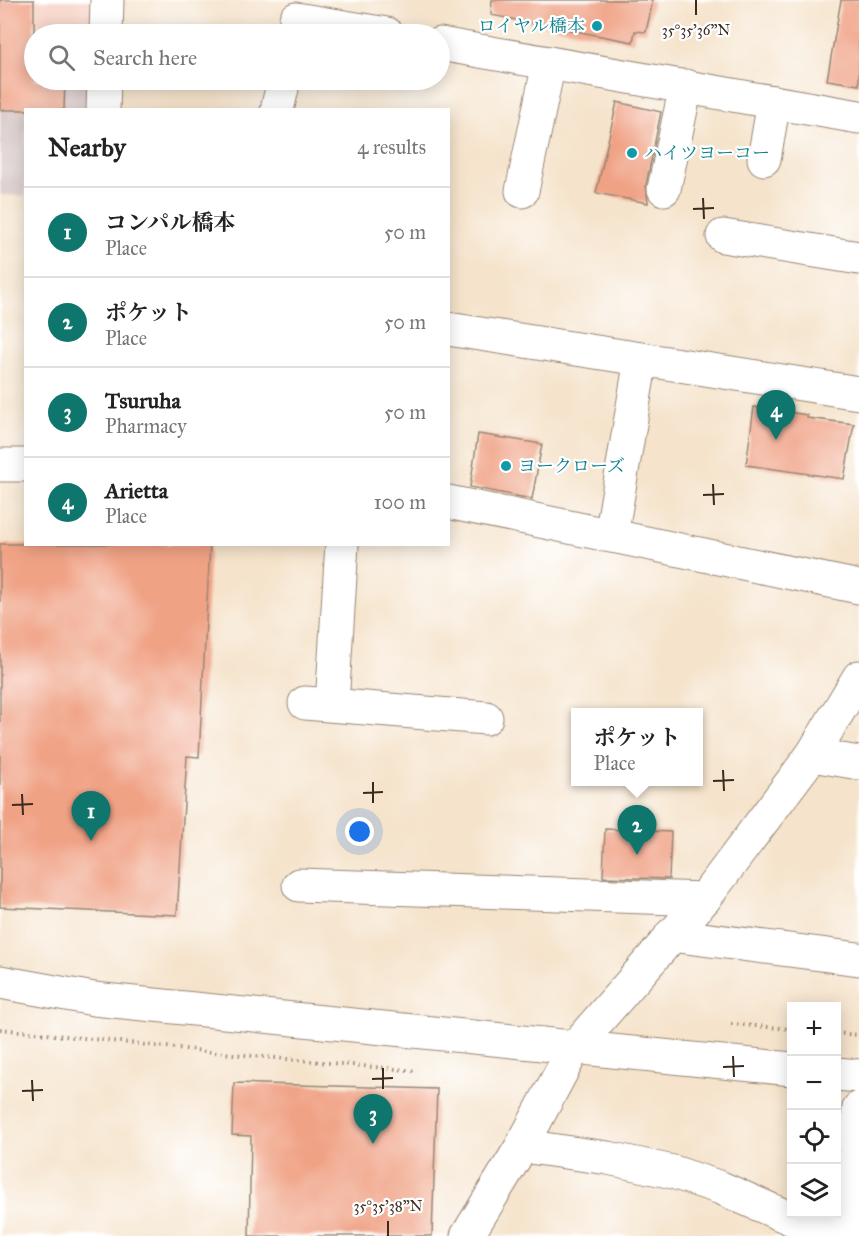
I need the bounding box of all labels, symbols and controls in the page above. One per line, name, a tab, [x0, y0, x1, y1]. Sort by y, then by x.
place label: ロイヤル橋本	[478, 15, 585, 37]
marker: ロイヤル橋本	[590, 19, 604, 33]
text: 35°35'36"N	[662, 21, 731, 39]
search box	[24, 24, 450, 90]
icon: search	[45, 41, 78, 74]
text: Search here	[93, 44, 197, 71]
text: Nearby	[48, 131, 126, 163]
text: 4 results	[357, 135, 426, 159]
place label: ハイツヨーコー	[644, 142, 770, 164]
marker: ハイツヨーコー	[625, 146, 639, 160]
text: コンパル橋本	[105, 209, 235, 236]
text: 1	[64, 220, 71, 244]
text: 50 m	[384, 220, 426, 244]
text: Place	[105, 236, 147, 260]
text: ポケット	[105, 299, 192, 326]
text: 2	[63, 310, 72, 334]
text: 50 m	[384, 310, 426, 334]
text: Place	[105, 326, 147, 350]
text: Tsuruha	[105, 387, 181, 414]
pin: 4	[756, 390, 796, 440]
text: 3	[64, 400, 72, 424]
text: 50 m	[384, 400, 426, 424]
text: Pharmacy	[105, 414, 187, 438]
place label: ヨークローズ	[518, 455, 625, 477]
marker: ヨークローズ	[499, 459, 513, 473]
text: Arietta	[105, 477, 168, 504]
text: 4	[62, 490, 73, 514]
text: 100 m	[374, 490, 426, 514]
text: Place	[105, 504, 147, 528]
popup	[571, 708, 703, 786]
text: ポケット	[594, 724, 680, 751]
text: Place	[594, 751, 636, 775]
pin: 1	[72, 792, 110, 841]
pin: 2	[618, 806, 656, 855]
your location	[345, 817, 374, 846]
map controls	[787, 1002, 841, 1218]
button: +	[787, 1002, 841, 1056]
button: −	[787, 1056, 841, 1110]
pin: 3	[354, 1094, 392, 1144]
button: locate	[787, 1110, 841, 1164]
button: layers	[787, 1164, 841, 1218]
text: 35°35'38"N	[354, 1197, 423, 1215]

